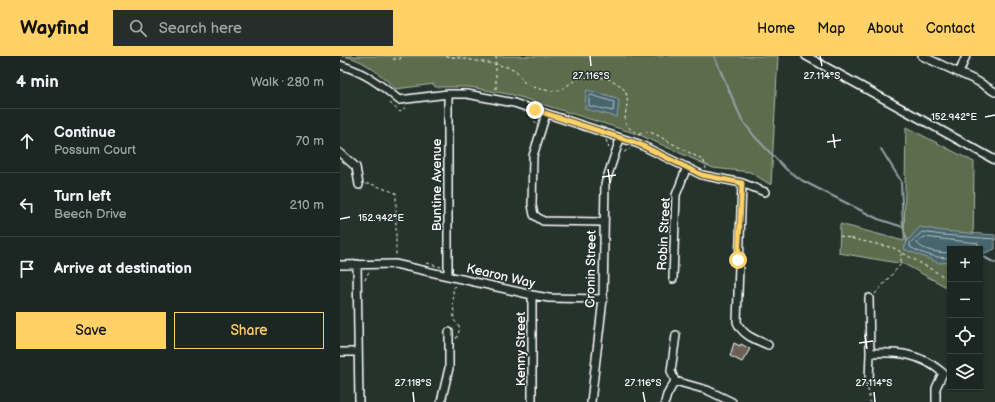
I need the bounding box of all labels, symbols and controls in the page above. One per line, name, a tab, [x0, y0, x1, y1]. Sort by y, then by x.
search box	[113, 10, 393, 46]
text: Wayfind	[20, 17, 89, 40]
icon: search	[127, 17, 149, 39]
text: Search here	[159, 19, 242, 38]
text: Home	[757, 20, 795, 37]
text: Map	[817, 20, 845, 37]
text: About	[867, 20, 904, 37]
text: Contact	[926, 20, 975, 37]
text: 27.116°S	[572, 70, 610, 82]
text: 27.114°S	[804, 70, 840, 82]
text: 4 min	[16, 72, 59, 92]
text: Walk · 280 m	[251, 74, 324, 90]
route end	[526, 101, 544, 119]
text: 152.942°E	[931, 111, 977, 123]
text: Continue	[54, 123, 116, 142]
icon: ahead	[16, 130, 38, 152]
text: 70 m	[296, 133, 324, 149]
street label: Buntine Avenue	[429, 138, 445, 231]
text: Possum Court	[54, 142, 136, 158]
text: Turn left	[54, 187, 111, 206]
icon: left	[16, 194, 38, 216]
text: 210 m	[290, 197, 324, 213]
street label: Robin Street	[654, 197, 674, 271]
text: Beech Drive	[54, 206, 127, 222]
text: 152.942°E	[358, 212, 404, 224]
street label: Cronin Street	[582, 230, 600, 308]
map controls	[947, 246, 983, 390]
button: +	[947, 246, 983, 282]
route start	[729, 251, 747, 269]
icon: arrive	[16, 258, 38, 280]
text: Arrive at destination	[54, 259, 192, 278]
street label: Kearon Way	[465, 260, 537, 292]
button: −	[947, 282, 983, 318]
button: Save	[16, 312, 166, 349]
button: Share	[174, 312, 324, 349]
street label: Kenny Street	[513, 312, 529, 386]
button: locate	[947, 318, 983, 354]
button: layers	[947, 354, 983, 390]
text: 27.118°S	[395, 377, 432, 389]
text: 27.116°S	[624, 377, 662, 389]
text: 27.114°S	[856, 377, 892, 389]

